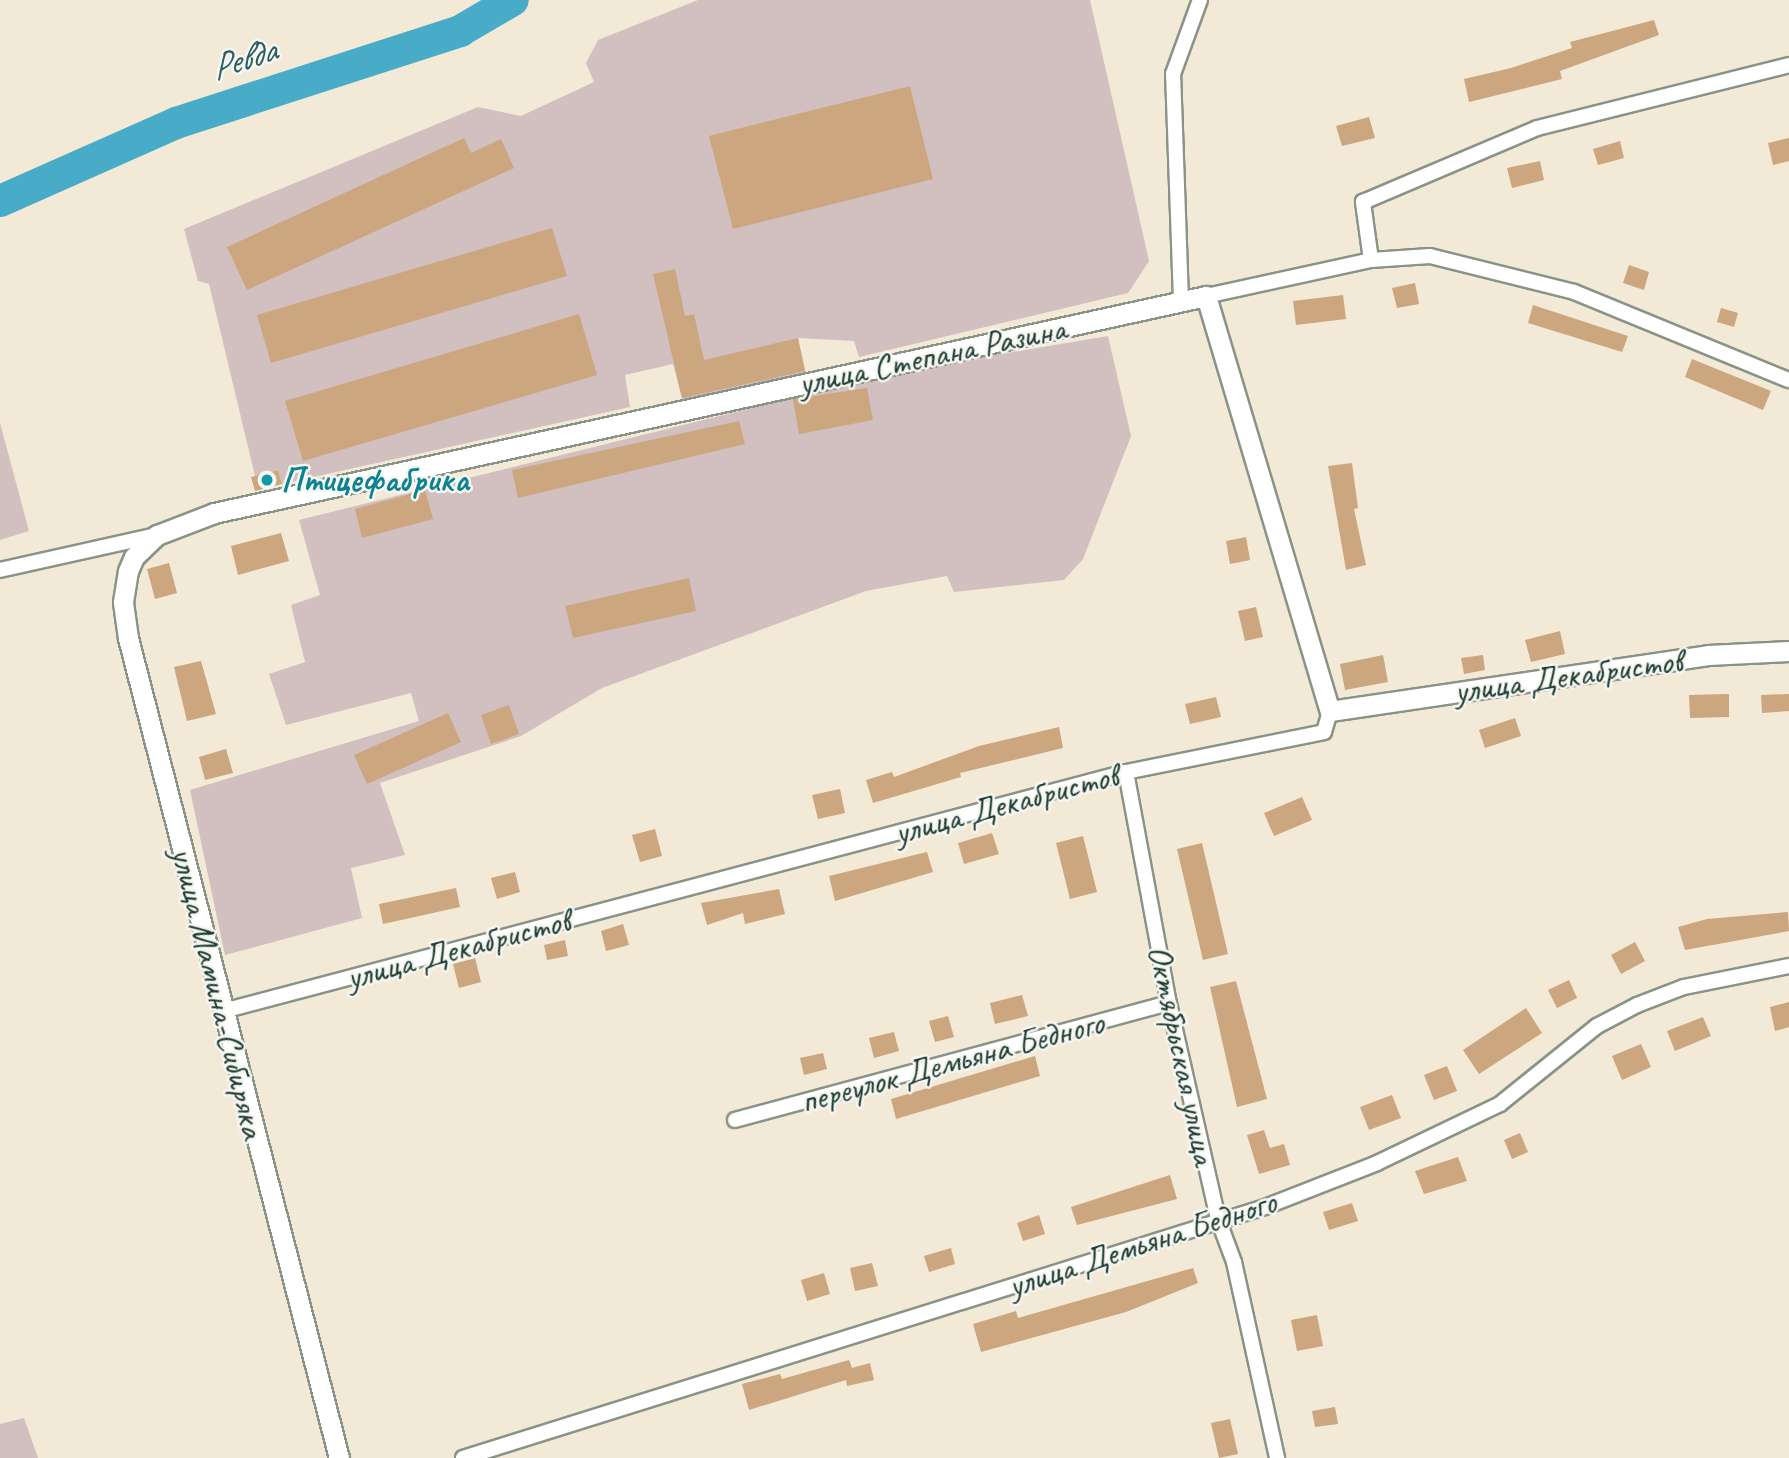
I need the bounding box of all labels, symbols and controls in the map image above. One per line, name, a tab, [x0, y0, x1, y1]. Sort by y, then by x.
water label: Ревда	[205, 28, 281, 90]
street label: улица Степана Разина	[795, 307, 1069, 405]
place label: Птицефабрика	[281, 459, 469, 501]
marker: Птицефабрика	[259, 472, 275, 488]
street label: улица Декабристов	[1451, 639, 1685, 713]
street label: улица Декабристов	[889, 754, 1123, 854]
street label: улица Мамина-Сибиряка	[162, 843, 274, 1143]
street label: улица Декабристов	[341, 899, 575, 999]
street label: Октябрьская улица	[1138, 941, 1226, 1169]
street label: переулок Демьяна Бедного	[798, 1002, 1106, 1122]
street label: улица Демьяна Бедного	[1004, 1181, 1280, 1307]

